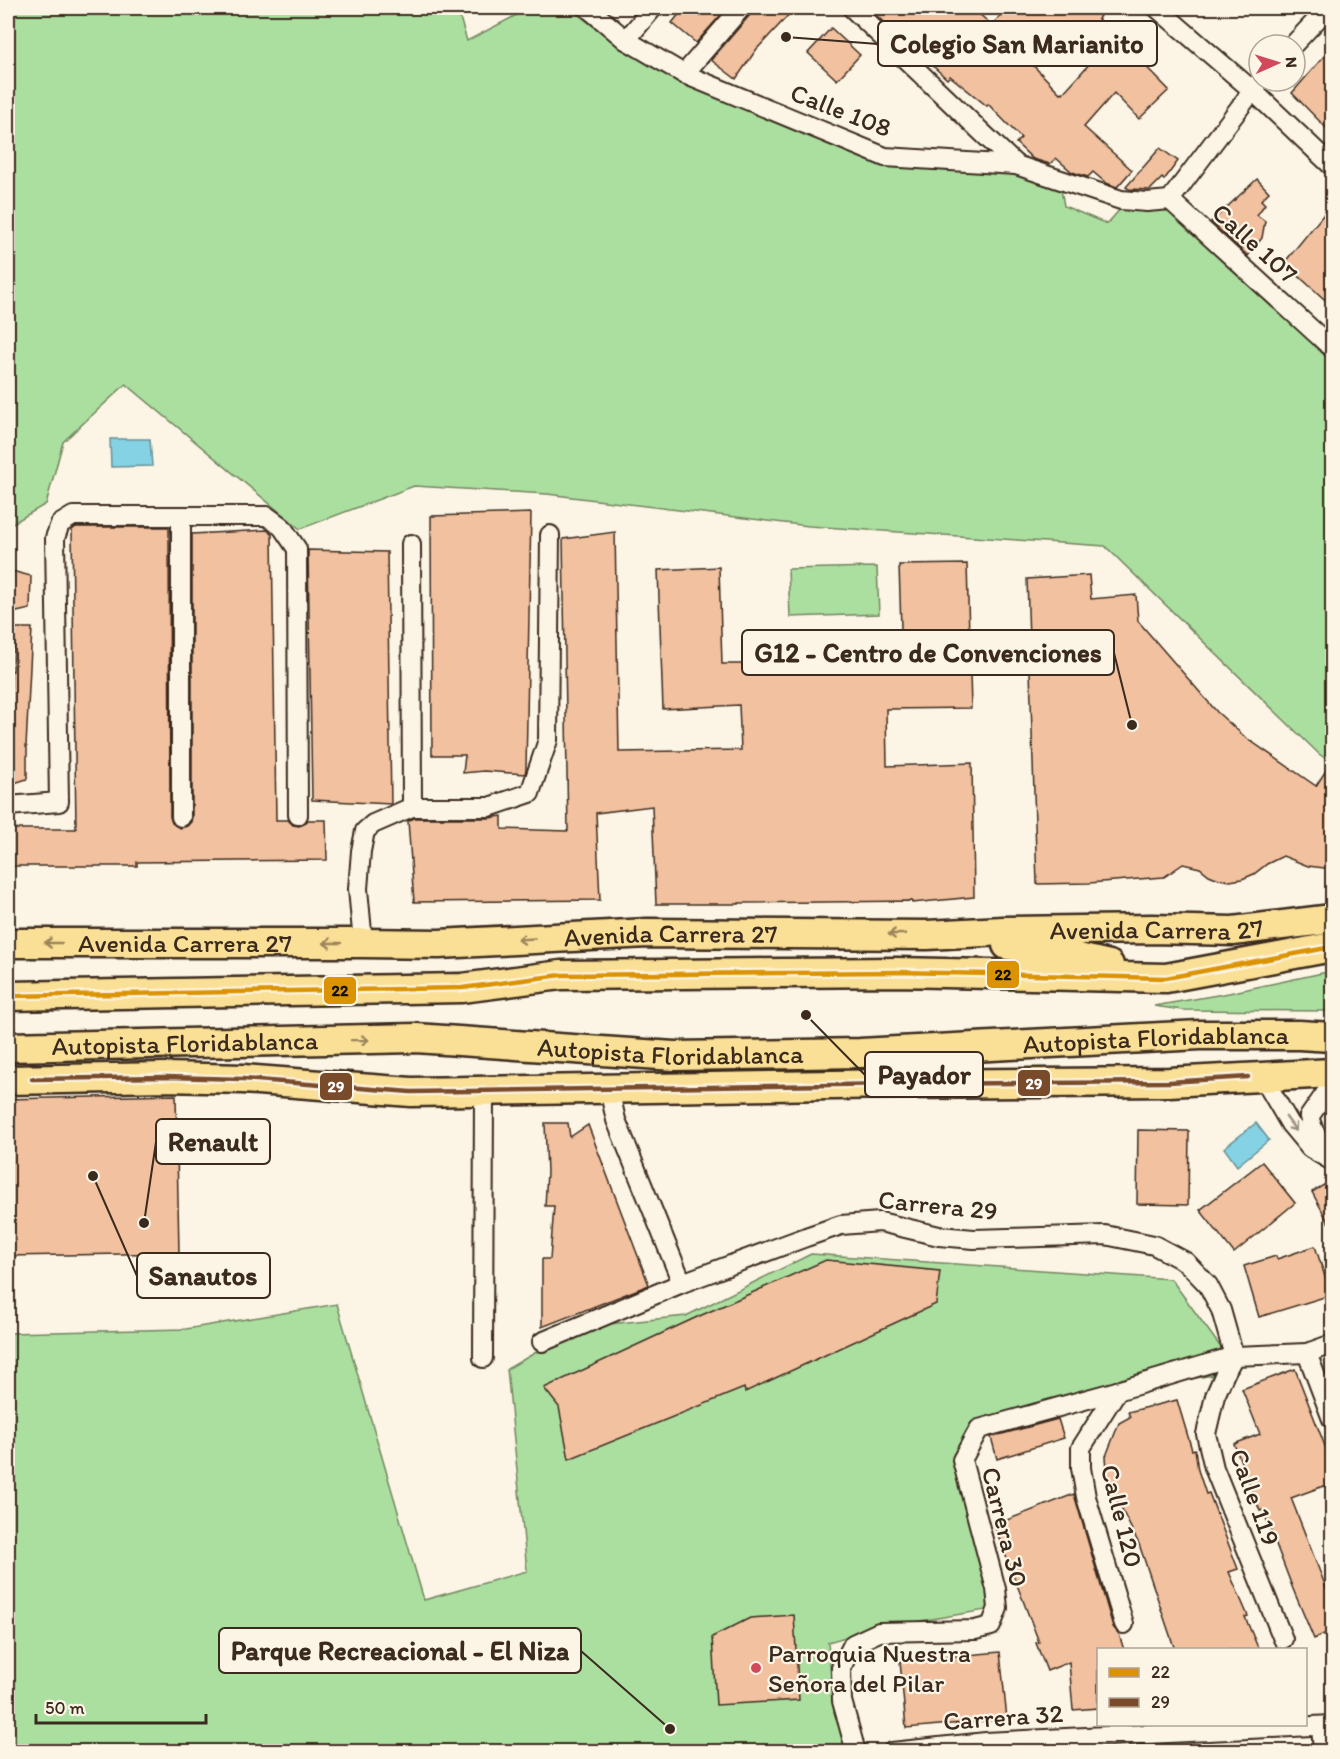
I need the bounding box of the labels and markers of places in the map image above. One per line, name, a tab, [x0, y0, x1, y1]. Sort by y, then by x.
callout: Colegio San Marianito	[878, 21, 1157, 66]
callout: G12 - Centro de Convenciones	[742, 630, 1114, 675]
callout: Payador	[865, 1052, 983, 1097]
callout: Renault	[156, 1119, 270, 1164]
callout: Sanautos	[137, 1253, 270, 1298]
callout: Parque Recreacional - El Niza	[219, 1628, 581, 1673]
place label: Parroquia Nuestra Señora del Pilar	[768, 1637, 971, 1699]
marker: Parroquia Nuestra Señora del Pilar	[749, 1661, 763, 1675]

